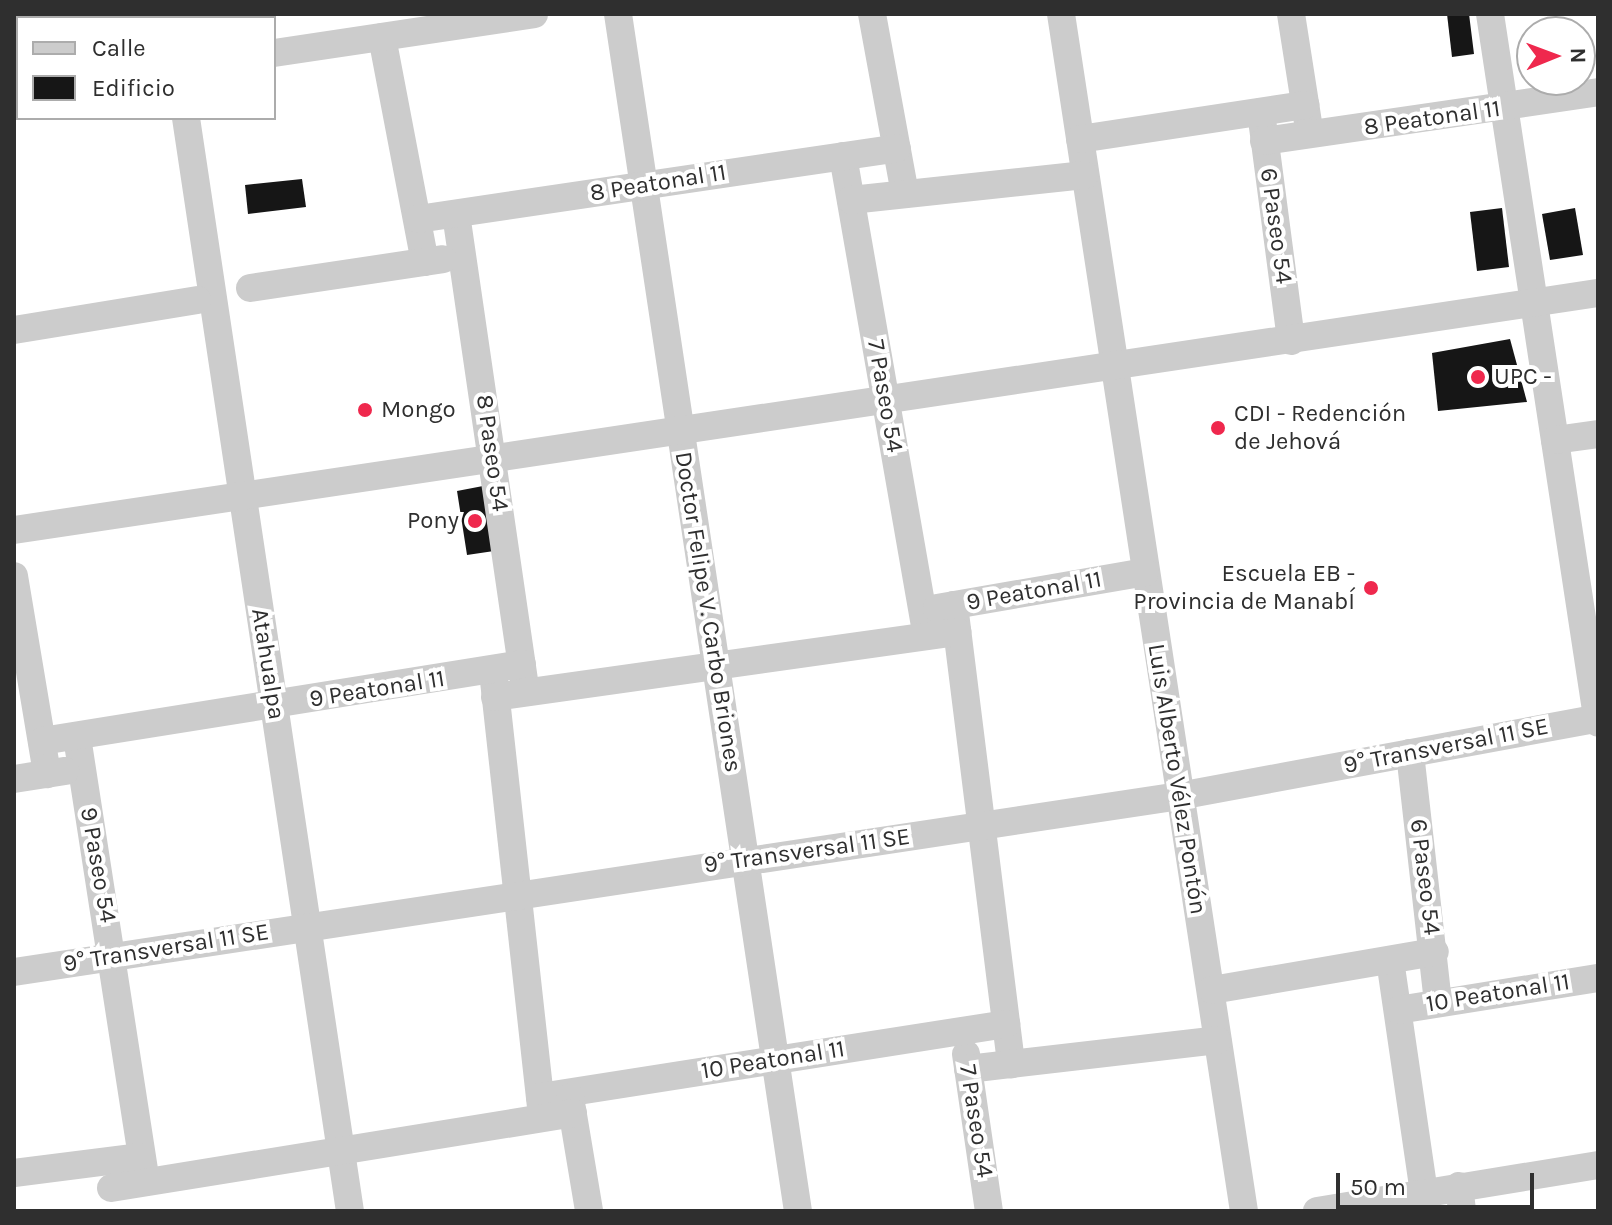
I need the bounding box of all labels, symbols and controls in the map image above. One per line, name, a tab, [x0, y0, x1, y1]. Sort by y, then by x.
legend	[16, 16, 276, 120]
north arrow	[1516, 16, 1596, 96]
text: Calle	[92, 34, 146, 62]
text: N	[1565, 47, 1591, 64]
text: Edificio	[92, 74, 175, 102]
street label: 8 Peatonal 11	[1362, 94, 1502, 142]
street label: 8 Peatonal 11	[588, 158, 728, 208]
street label: 6 Paseo 54	[1254, 166, 1298, 286]
street label: 7 Paseo 54	[861, 337, 909, 455]
place label: UPC -	[1494, 363, 1552, 391]
marker: UPC -	[1469, 368, 1487, 386]
street label: 8 Paseo 54	[470, 393, 514, 513]
place label: Mongo	[381, 396, 456, 424]
place label: CDI - Redención de Jehová	[1234, 400, 1406, 456]
marker: Mongo	[356, 401, 374, 419]
marker: CDI - Redención de Jehová	[1209, 419, 1227, 437]
street label: Doctor Felipe V. Carbo Briones	[668, 450, 748, 774]
place label: Pony	[407, 507, 459, 535]
marker: Pony	[466, 512, 484, 530]
place label: Escuela EB - Provincia de ManabÍ	[1133, 560, 1355, 616]
street label: 9 Peatonal 11	[964, 565, 1104, 617]
marker: Escuela EB - Provincia de ManabÍ	[1362, 579, 1380, 597]
street label: Atahualpa	[245, 606, 291, 722]
street label: Luis Alberto Vélez Pontón	[1141, 642, 1213, 916]
street label: 9 Peatonal 11	[307, 664, 447, 714]
street label: 9° Transversal 11 SE	[1341, 712, 1551, 780]
street label: 9 Paseo 54	[74, 805, 122, 925]
street label: 6 Paseo 54	[1404, 817, 1446, 937]
street label: 9° Transversal 11 SE	[702, 822, 912, 880]
street label: 9° Transversal 11 SE	[61, 918, 271, 978]
street label: 10 Peatonal 11	[1424, 967, 1572, 1019]
street label: 10 Peatonal 11	[699, 1034, 847, 1086]
street label: 7 Paseo 54	[953, 1062, 999, 1180]
scale bar	[1340, 1157, 1538, 1207]
text: 50 m	[1350, 1173, 1406, 1201]

